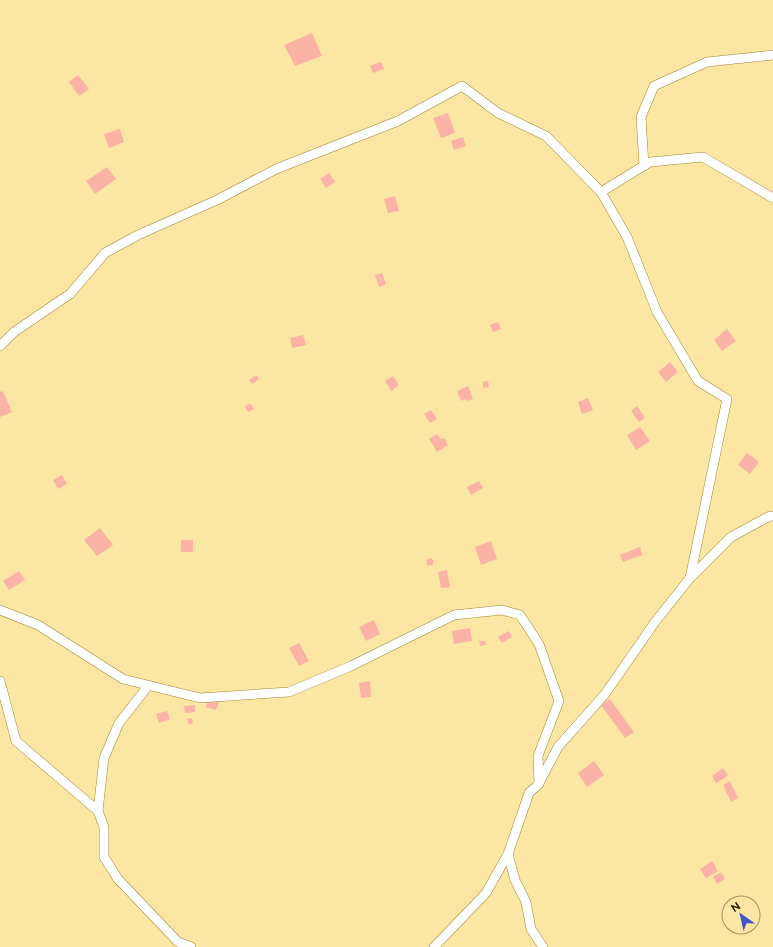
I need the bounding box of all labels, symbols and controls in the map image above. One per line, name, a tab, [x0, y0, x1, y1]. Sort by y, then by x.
north arrow	[721, 895, 761, 935]
text: N	[729, 899, 743, 915]

